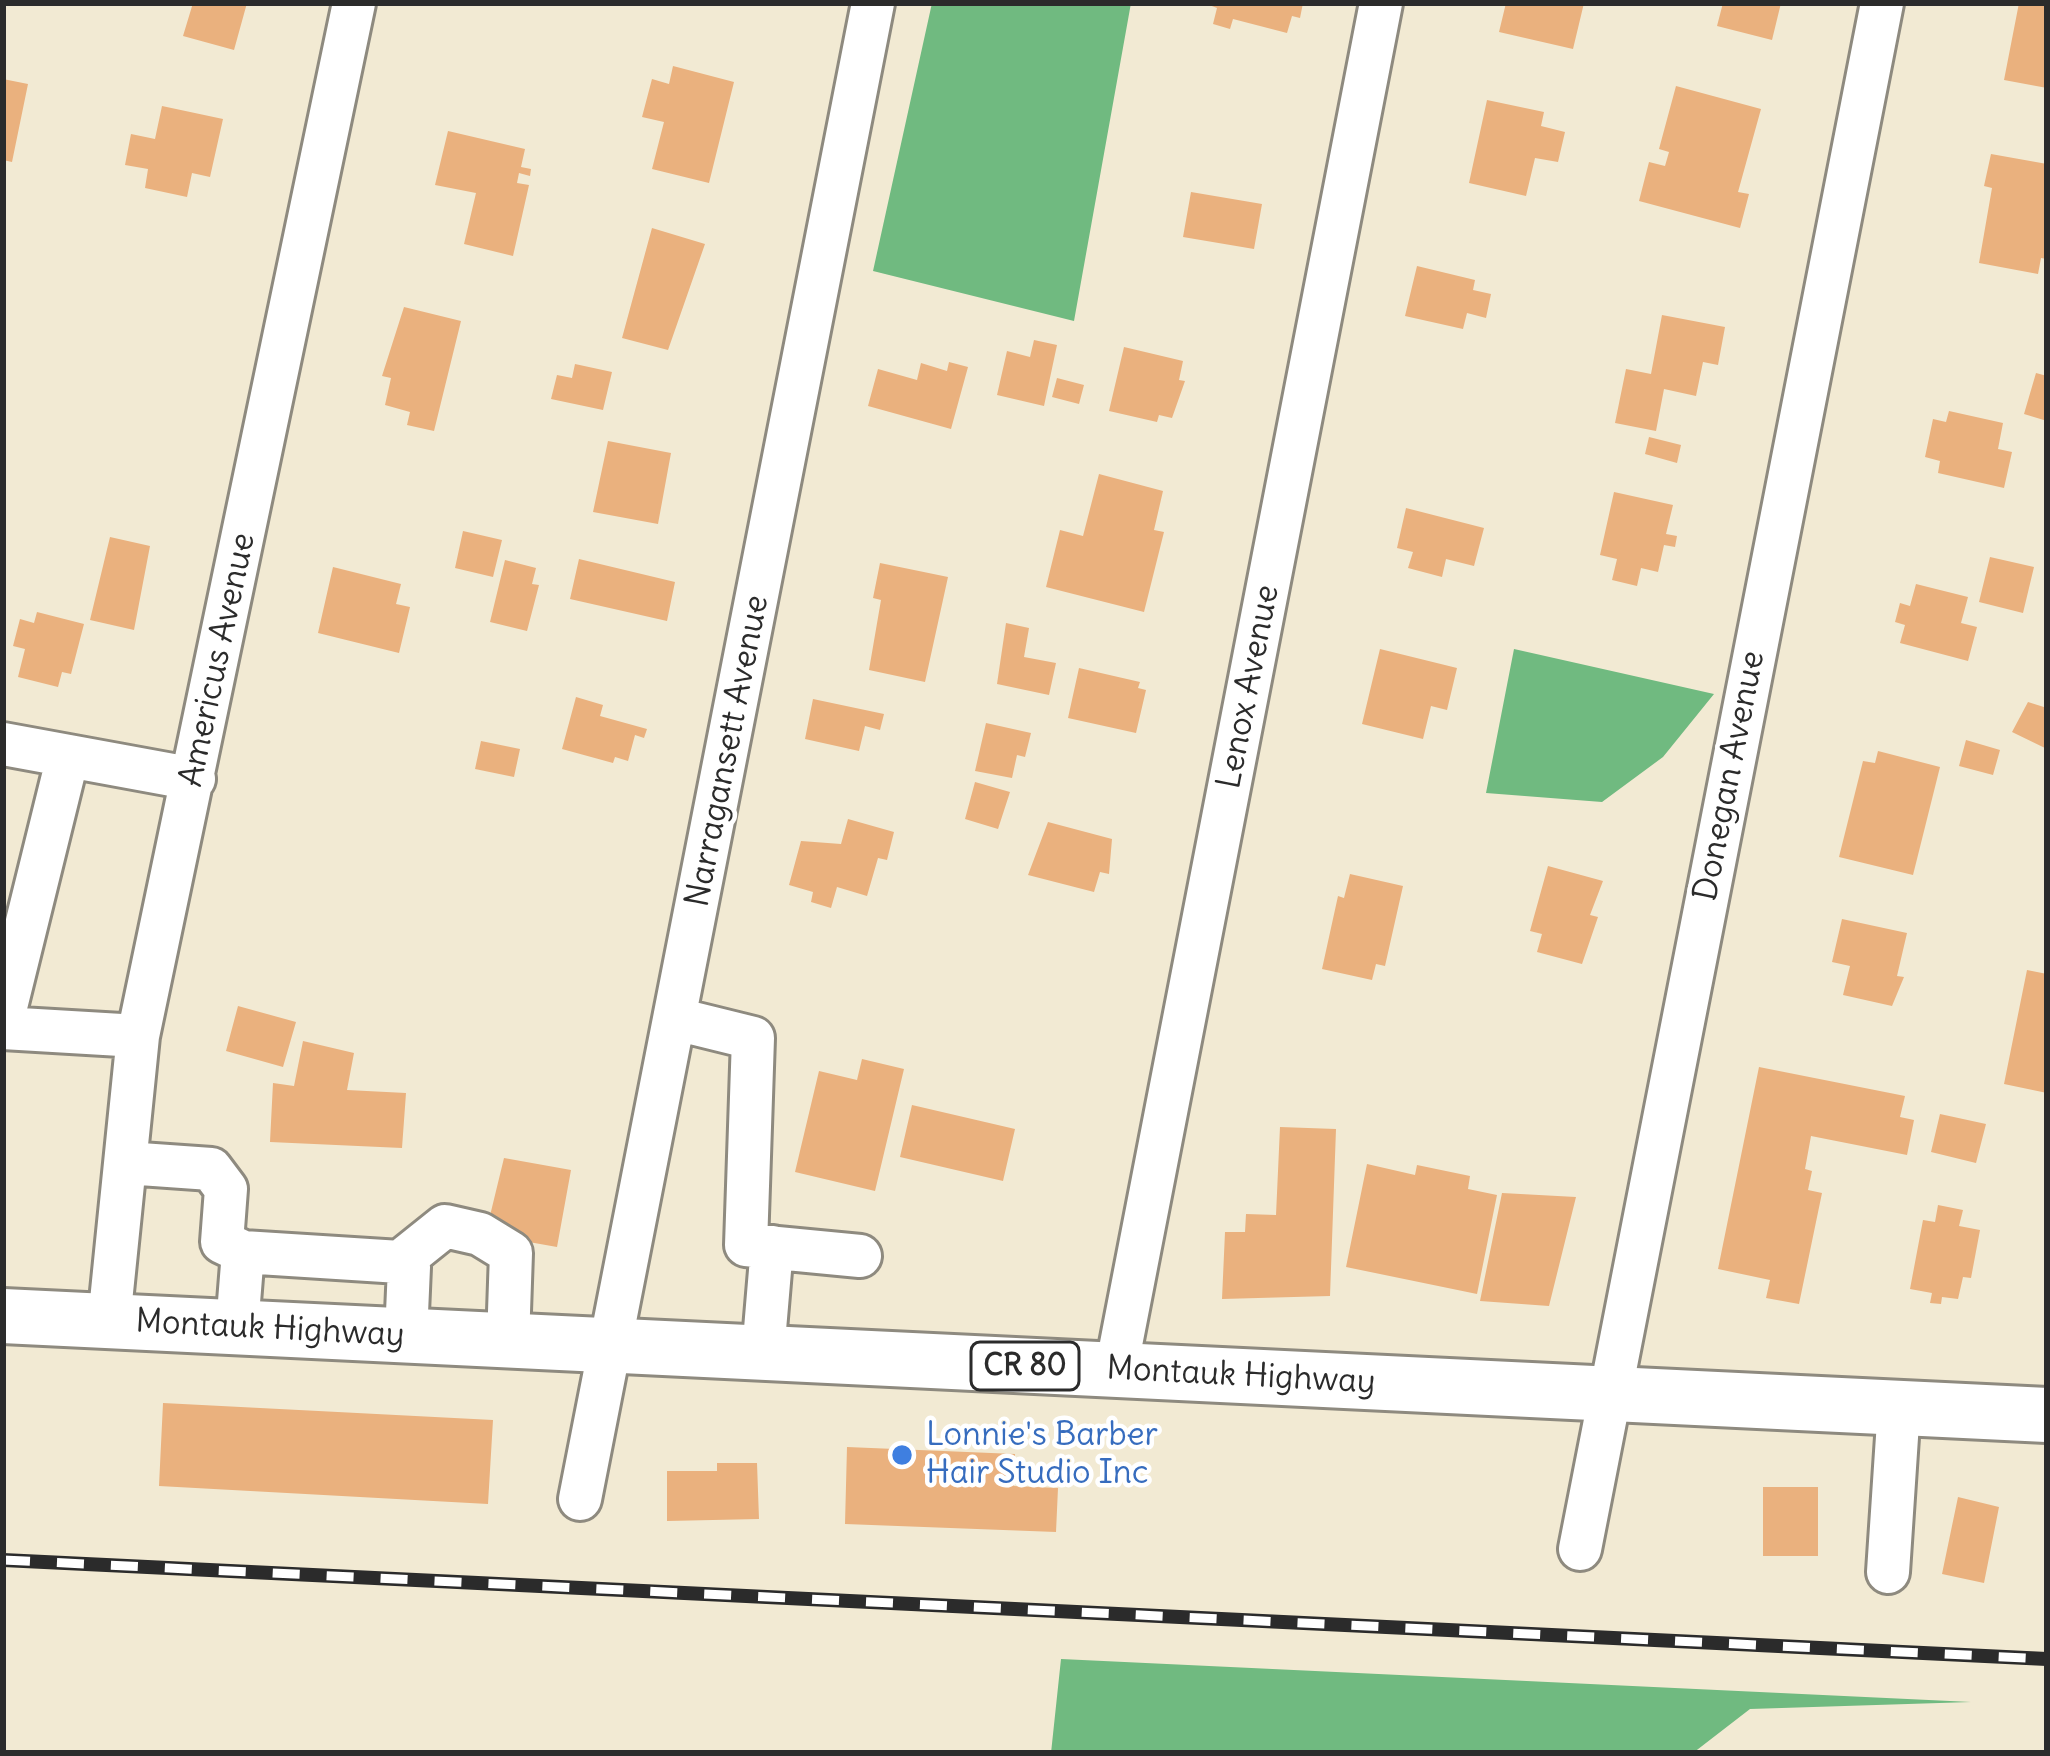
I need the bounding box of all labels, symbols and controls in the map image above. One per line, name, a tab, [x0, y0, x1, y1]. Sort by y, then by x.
street label: Americus Avenue	[172, 530, 264, 790]
street label: Lenox Avenue	[1210, 582, 1288, 792]
street label: Narragansett Avenue	[678, 592, 778, 910]
street label: Donegan Avenue	[1686, 648, 1774, 904]
street label: Montauk Highway	[135, 1302, 405, 1356]
road number: CR 80	[971, 1342, 1079, 1390]
street label: Montauk Highway	[1106, 1349, 1376, 1403]
place label: Lonnie's Barber Hair Studio Inc	[926, 1416, 1158, 1494]
marker: Lonnie's Barber Hair Studio Inc	[889, 1442, 915, 1468]

